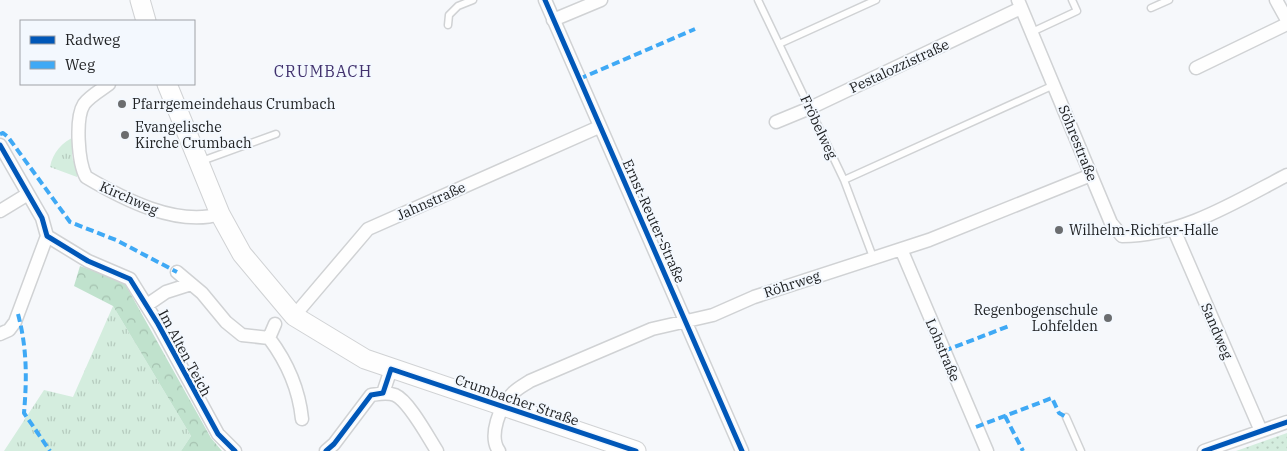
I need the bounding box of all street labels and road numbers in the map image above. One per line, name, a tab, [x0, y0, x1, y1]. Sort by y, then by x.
street label: Pestalozzistraße	[846, 35, 952, 97]
street label: Fröbelweg	[796, 92, 842, 162]
street label: Söhrestraße	[1055, 102, 1101, 184]
street label: Ernst-Reuter-Straße	[619, 156, 689, 286]
street label: Kirchweg	[97, 177, 161, 219]
street label: Jahnstraße	[394, 178, 468, 224]
street label: Röhrweg	[761, 266, 823, 302]
street label: Sandweg	[1197, 300, 1237, 362]
street label: Im Alten Teich	[154, 306, 216, 400]
street label: Lohstraße	[922, 316, 964, 384]
street label: Crumbacher Straße	[453, 370, 581, 430]

